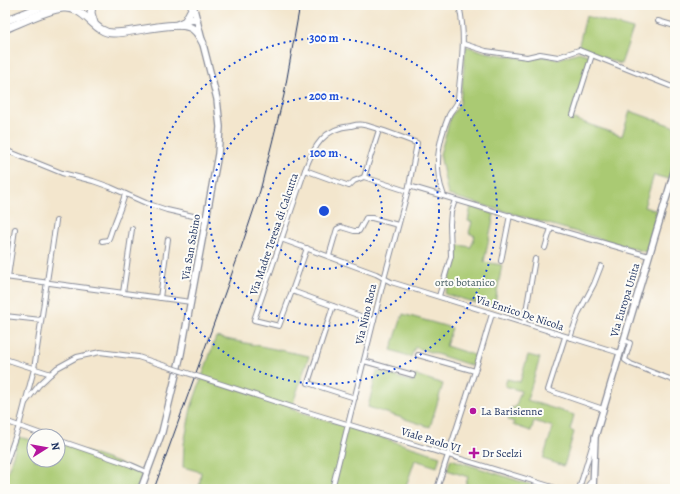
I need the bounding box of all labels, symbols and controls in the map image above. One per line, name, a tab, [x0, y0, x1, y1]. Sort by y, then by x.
text: 300 m	[309, 30, 339, 46]
text: 200 m	[309, 88, 339, 104]
text: 100 m	[310, 145, 338, 161]
street label: Via Madre Teresa di Calcutta	[246, 170, 302, 298]
centre of rings	[317, 204, 331, 218]
street label: Via San Sabino	[178, 212, 204, 282]
street label: Via Europa Unita	[606, 260, 644, 340]
park label: orto botanico	[435, 275, 495, 290]
street label: Via Nino Rota	[352, 281, 380, 347]
street label: Via Enrico De Nicola	[473, 291, 567, 335]
place label: La Barisienne	[481, 404, 542, 419]
marker: La Barisienne	[468, 406, 478, 416]
street label: Viale Paolo VI	[398, 424, 463, 456]
north arrow	[26, 428, 66, 468]
text: N	[47, 441, 63, 452]
place label: Dr Scelzi	[482, 446, 522, 461]
marker: Dr Scelzi	[469, 448, 479, 458]

